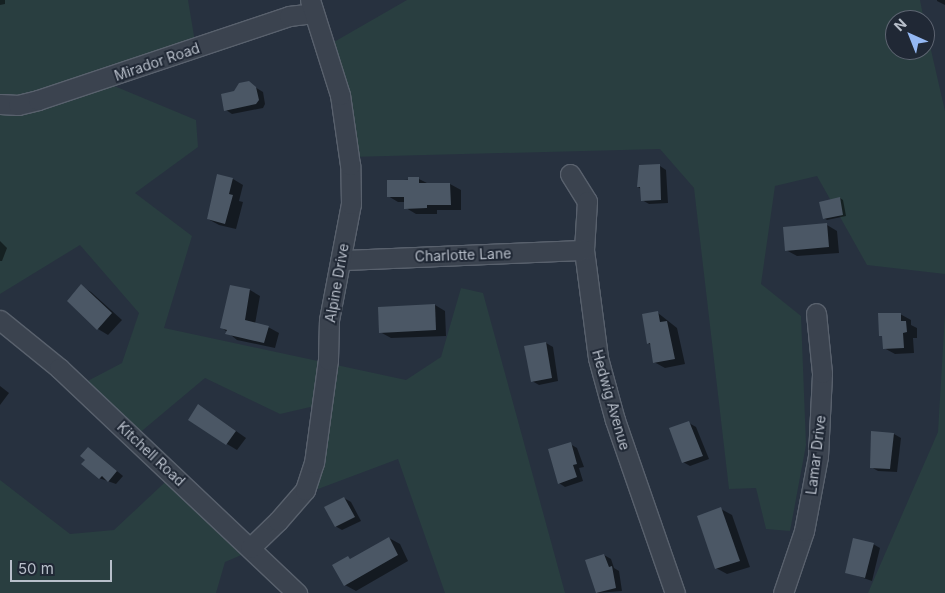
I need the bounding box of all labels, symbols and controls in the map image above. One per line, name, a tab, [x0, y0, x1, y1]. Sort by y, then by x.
north arrow	[885, 10, 935, 60]
text: N	[890, 15, 910, 34]
street label: Mirador Road	[112, 40, 202, 84]
street label: Alpine Drive	[322, 242, 352, 324]
street label: Charlotte Lane	[414, 245, 512, 265]
street label: Hedwig Avenue	[589, 348, 633, 452]
street label: Lamar Drive	[803, 414, 829, 496]
street label: Kitchell Road	[114, 418, 188, 490]
scale bar	[12, 550, 115, 582]
text: 50 m	[18, 559, 54, 578]

